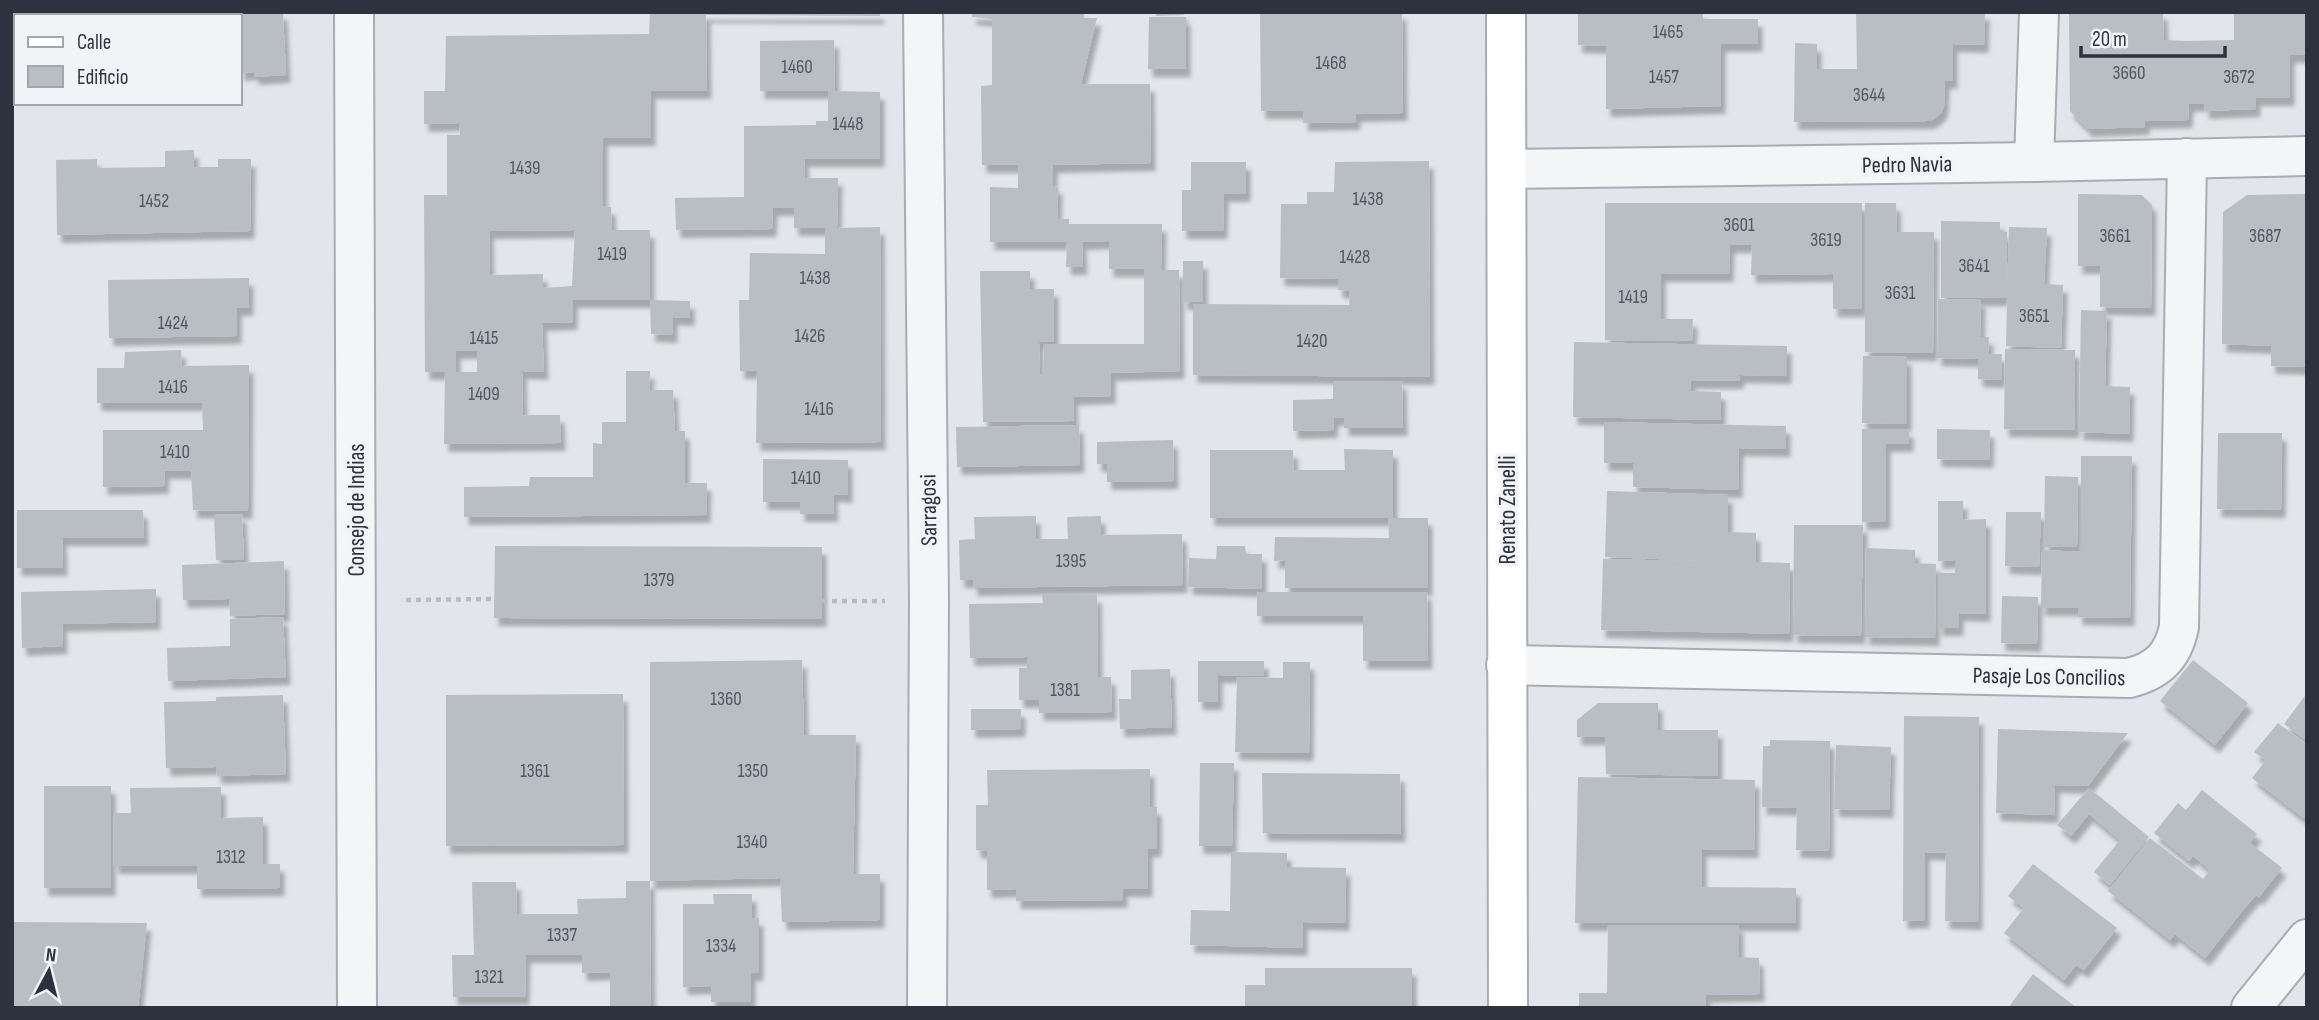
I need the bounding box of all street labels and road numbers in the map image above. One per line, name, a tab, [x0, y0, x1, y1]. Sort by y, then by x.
street label: Pedro Navia	[1862, 150, 1952, 180]
street label: Consejo de Indias	[343, 443, 371, 577]
street label: Renato Zanelli	[1494, 456, 1522, 564]
street label: Sarragosi	[914, 474, 944, 546]
street label: Pasaje Los Concilios	[1972, 662, 2126, 692]

